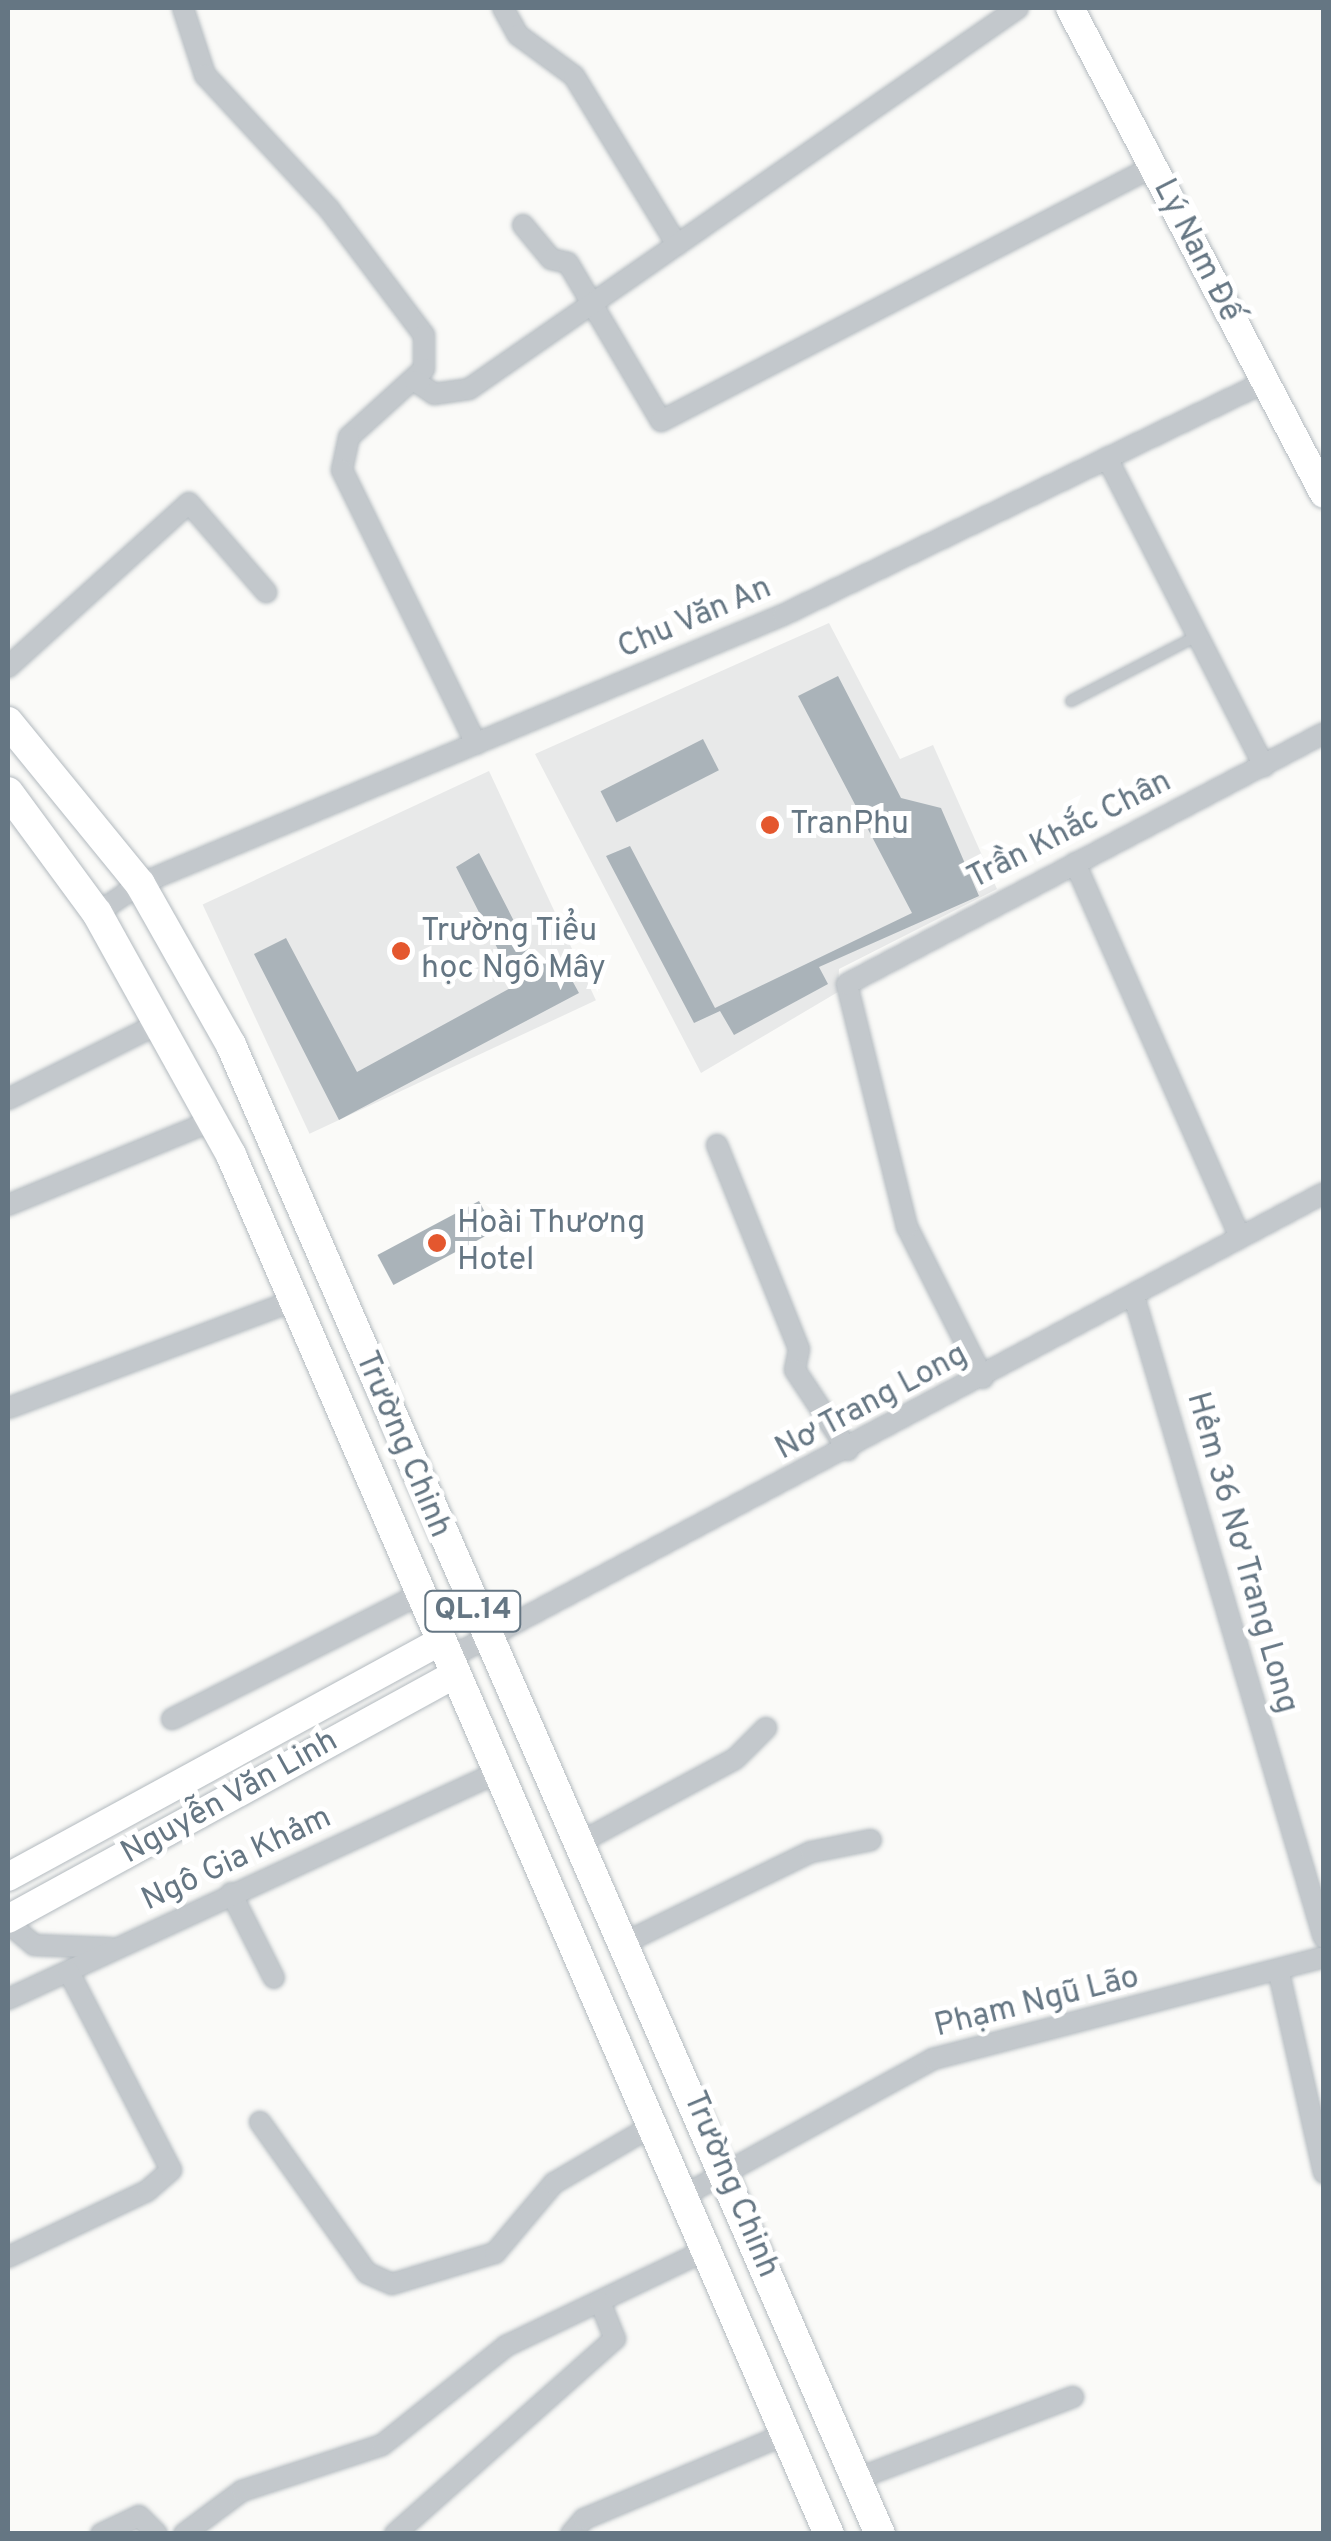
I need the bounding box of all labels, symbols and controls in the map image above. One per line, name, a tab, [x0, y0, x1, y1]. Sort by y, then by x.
street label: Lý Nam Đế	[1144, 173, 1248, 329]
street label: Chu Văn An	[611, 569, 779, 669]
street label: Trần Khắc Chân	[962, 763, 1178, 899]
place label: TranPhu	[790, 806, 909, 844]
marker: TranPhu	[759, 814, 781, 836]
place label: Trường Tiểu học Ngô Mây	[421, 914, 606, 989]
marker: Trường Tiểu học Ngô Mây	[390, 940, 412, 962]
place label: Hoài Thương Hotel	[457, 1206, 646, 1281]
marker: Hoài Thương Hotel	[426, 1232, 448, 1254]
street label: Nơ Trang Long	[769, 1336, 975, 1470]
street label: Trường Chinh	[346, 1346, 458, 1544]
street label: Hẻm 36 Nơ Trang Long	[1177, 1387, 1305, 1719]
road number: QL.14	[423, 1586, 523, 1636]
street label: Nguyễn Văn Linh	[114, 1722, 346, 1874]
street label: Ngô Gia Khảm	[136, 1799, 338, 1921]
street label: Phạm Ngũ Lão	[931, 1959, 1143, 2047]
street label: Trường Chinh	[674, 2086, 786, 2284]

